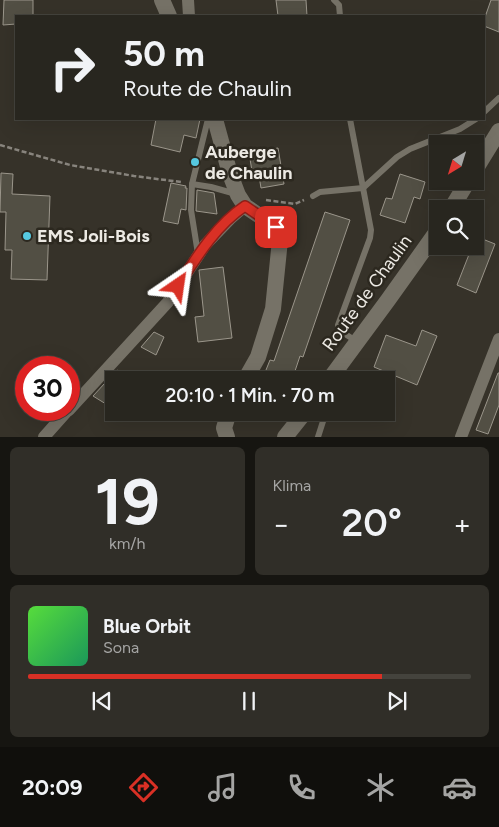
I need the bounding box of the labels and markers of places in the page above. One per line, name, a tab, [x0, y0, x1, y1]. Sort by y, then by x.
place label: Auberge de Chaulin	[205, 141, 292, 184]
marker: Auberge de Chaulin	[189, 156, 201, 168]
pin	[255, 206, 297, 248]
place label: EMS Joli-Bois	[37, 225, 150, 247]
marker: EMS Joli-Bois	[21, 230, 33, 242]

